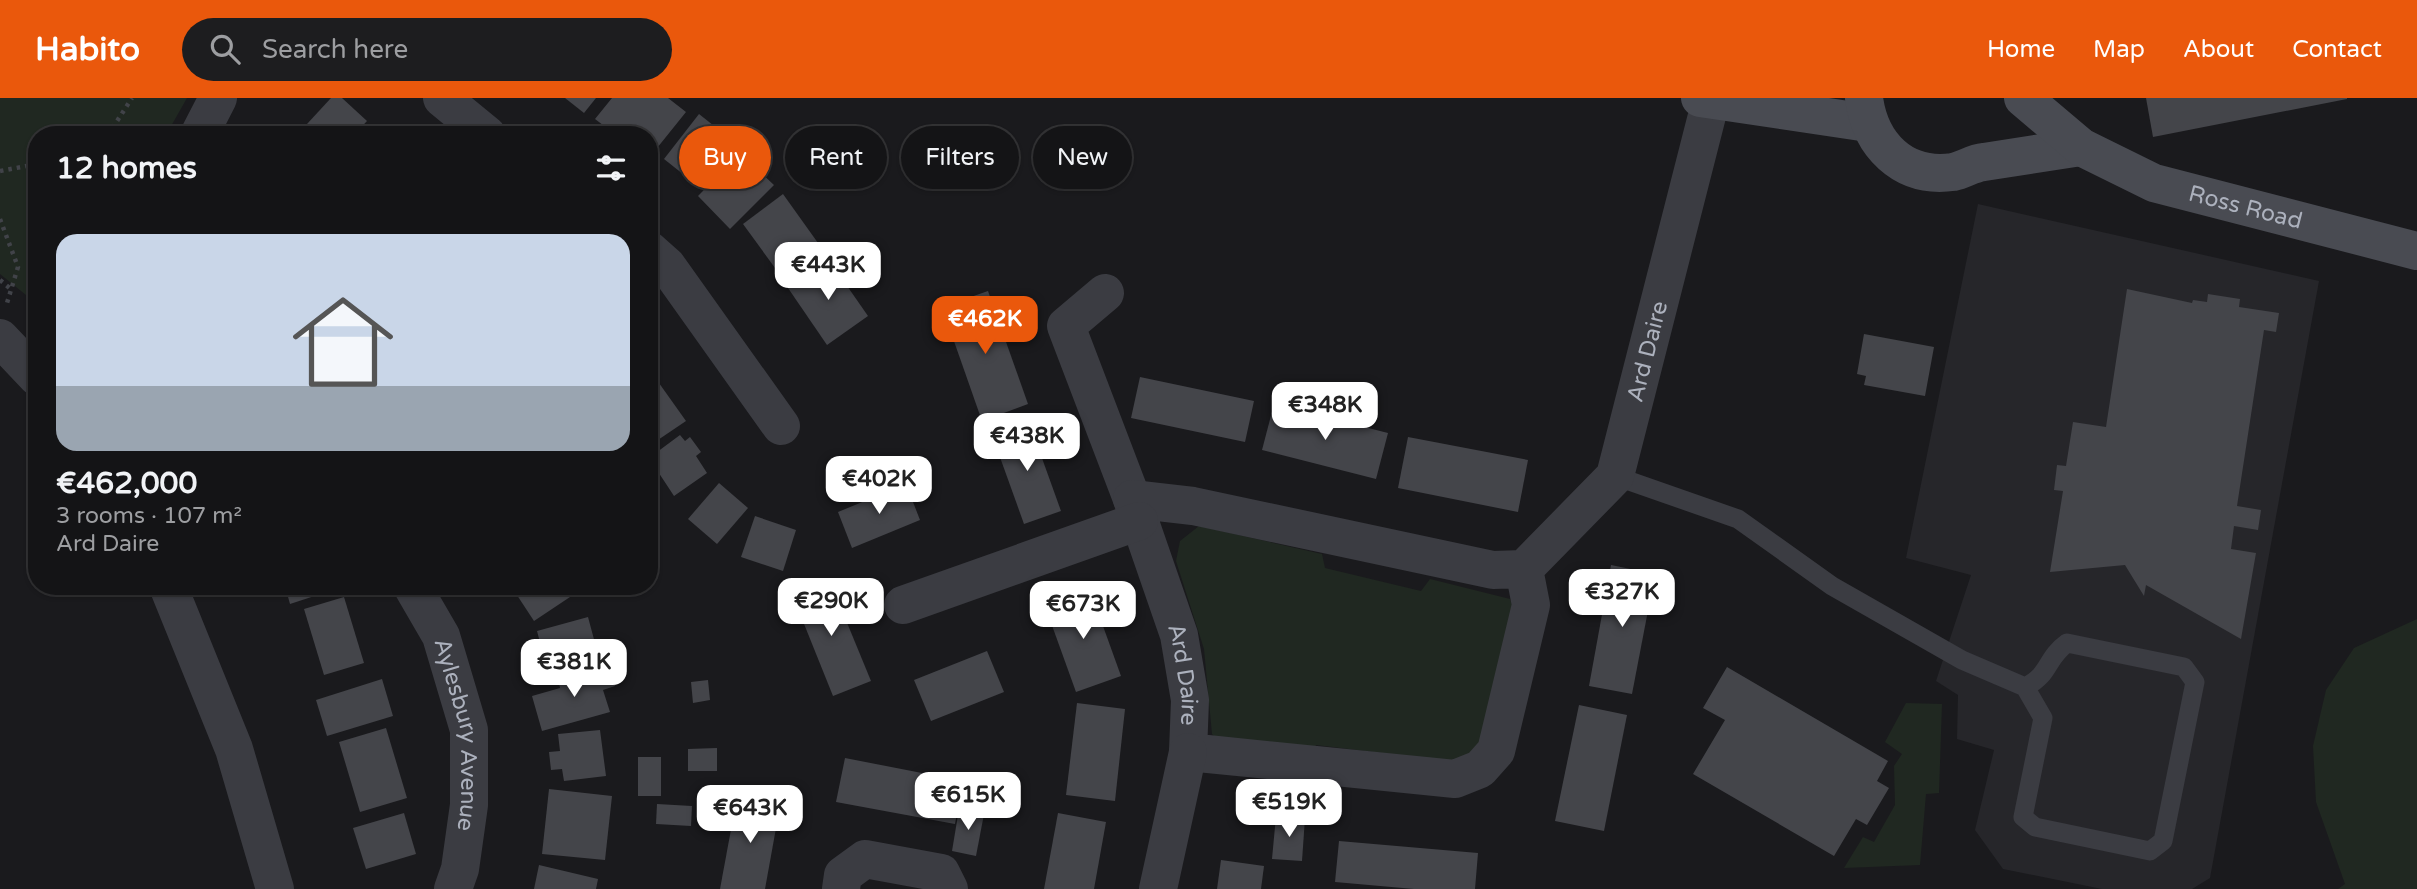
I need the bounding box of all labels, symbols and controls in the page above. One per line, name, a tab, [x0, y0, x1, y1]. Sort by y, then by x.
search box	[182, 18, 672, 81]
text: Habito	[35, 30, 140, 69]
icon: search	[206, 30, 244, 68]
text: Search here	[262, 34, 408, 65]
text: Home	[1987, 35, 2055, 64]
text: Map	[2093, 35, 2145, 64]
text: About	[2183, 35, 2254, 64]
text: Contact	[2292, 35, 2382, 64]
chip: Buy	[679, 126, 771, 189]
chip: Rent	[785, 126, 887, 189]
chip: Filters	[901, 126, 1019, 189]
chip: New	[1033, 126, 1132, 189]
icon: filters	[592, 149, 630, 187]
text: 12 homes	[56, 150, 197, 187]
street label: Ross Road	[2186, 180, 2305, 236]
pin: €443K	[779, 242, 877, 302]
text: €443K	[791, 251, 865, 279]
icon: home	[280, 279, 406, 405]
pin: €462K	[936, 296, 1034, 356]
street label: Ard Daire	[1621, 298, 1674, 405]
text: €462K	[948, 305, 1022, 333]
pin: €348K	[1276, 382, 1374, 442]
text: €348K	[1288, 391, 1362, 419]
pin: €438K	[978, 414, 1076, 473]
text: €438K	[990, 422, 1064, 450]
pin: €402K	[830, 456, 928, 516]
text: €462,000	[56, 465, 197, 502]
text: €402K	[842, 465, 916, 493]
text: 3 rooms · 107 m²	[56, 502, 242, 530]
text: Ard Daire	[56, 530, 159, 558]
pin: €327K	[1573, 570, 1671, 629]
pin: €290K	[782, 578, 880, 638]
text: €327K	[1585, 578, 1659, 606]
pin: €673K	[1034, 582, 1132, 641]
text: €290K	[794, 587, 868, 615]
text: €673K	[1046, 590, 1120, 618]
street label: Ard Daire	[1161, 620, 1203, 726]
street label: Aylesbury Avenue	[427, 635, 482, 833]
pin: €381K	[525, 640, 623, 699]
text: €381K	[537, 648, 611, 676]
pin: €615K	[919, 772, 1017, 832]
pin: €519K	[1240, 780, 1338, 839]
text: €615K	[931, 781, 1005, 809]
pin: €643K	[701, 786, 799, 845]
text: €519K	[1252, 788, 1326, 816]
text: €643K	[713, 794, 787, 822]

